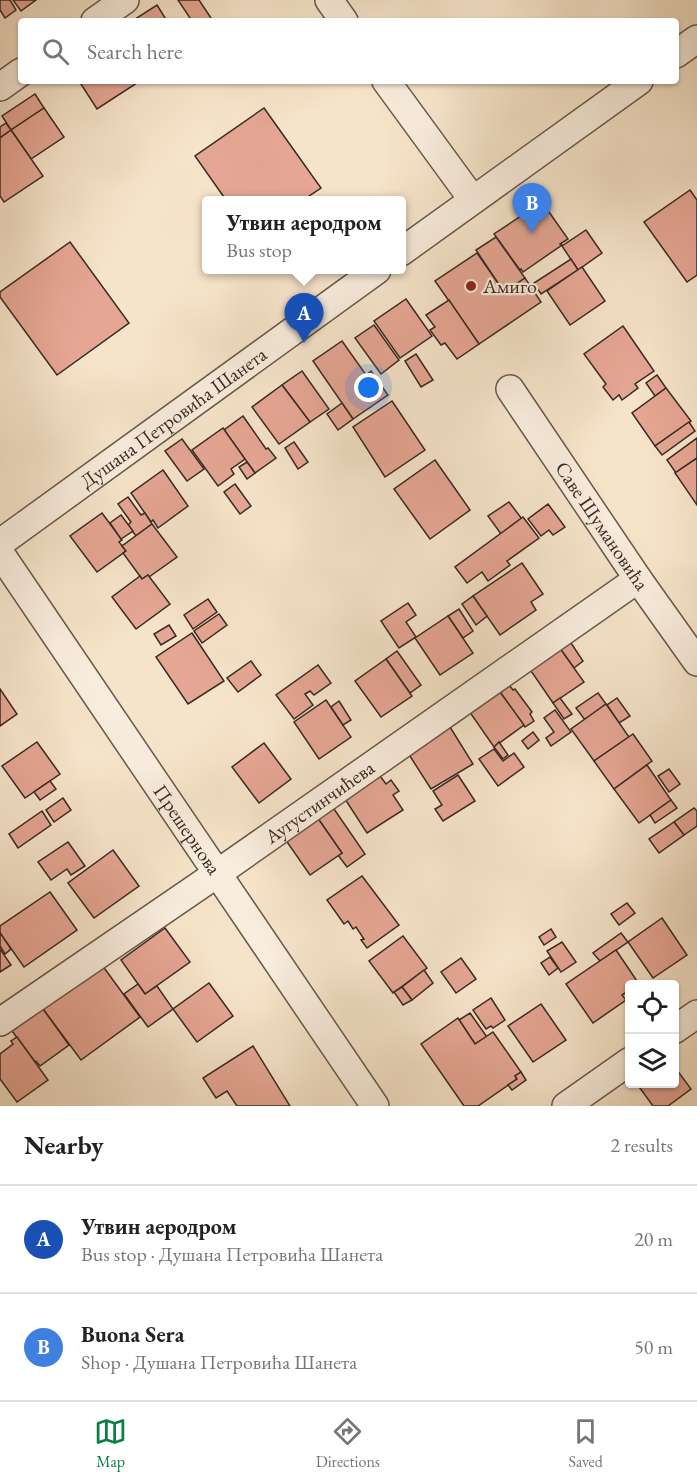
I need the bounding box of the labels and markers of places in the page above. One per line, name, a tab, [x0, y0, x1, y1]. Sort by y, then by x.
pin: B	[512, 184, 552, 233]
place label: Амиго	[482, 273, 537, 299]
marker: Амиго	[464, 279, 478, 293]
pin: A	[284, 294, 324, 343]

